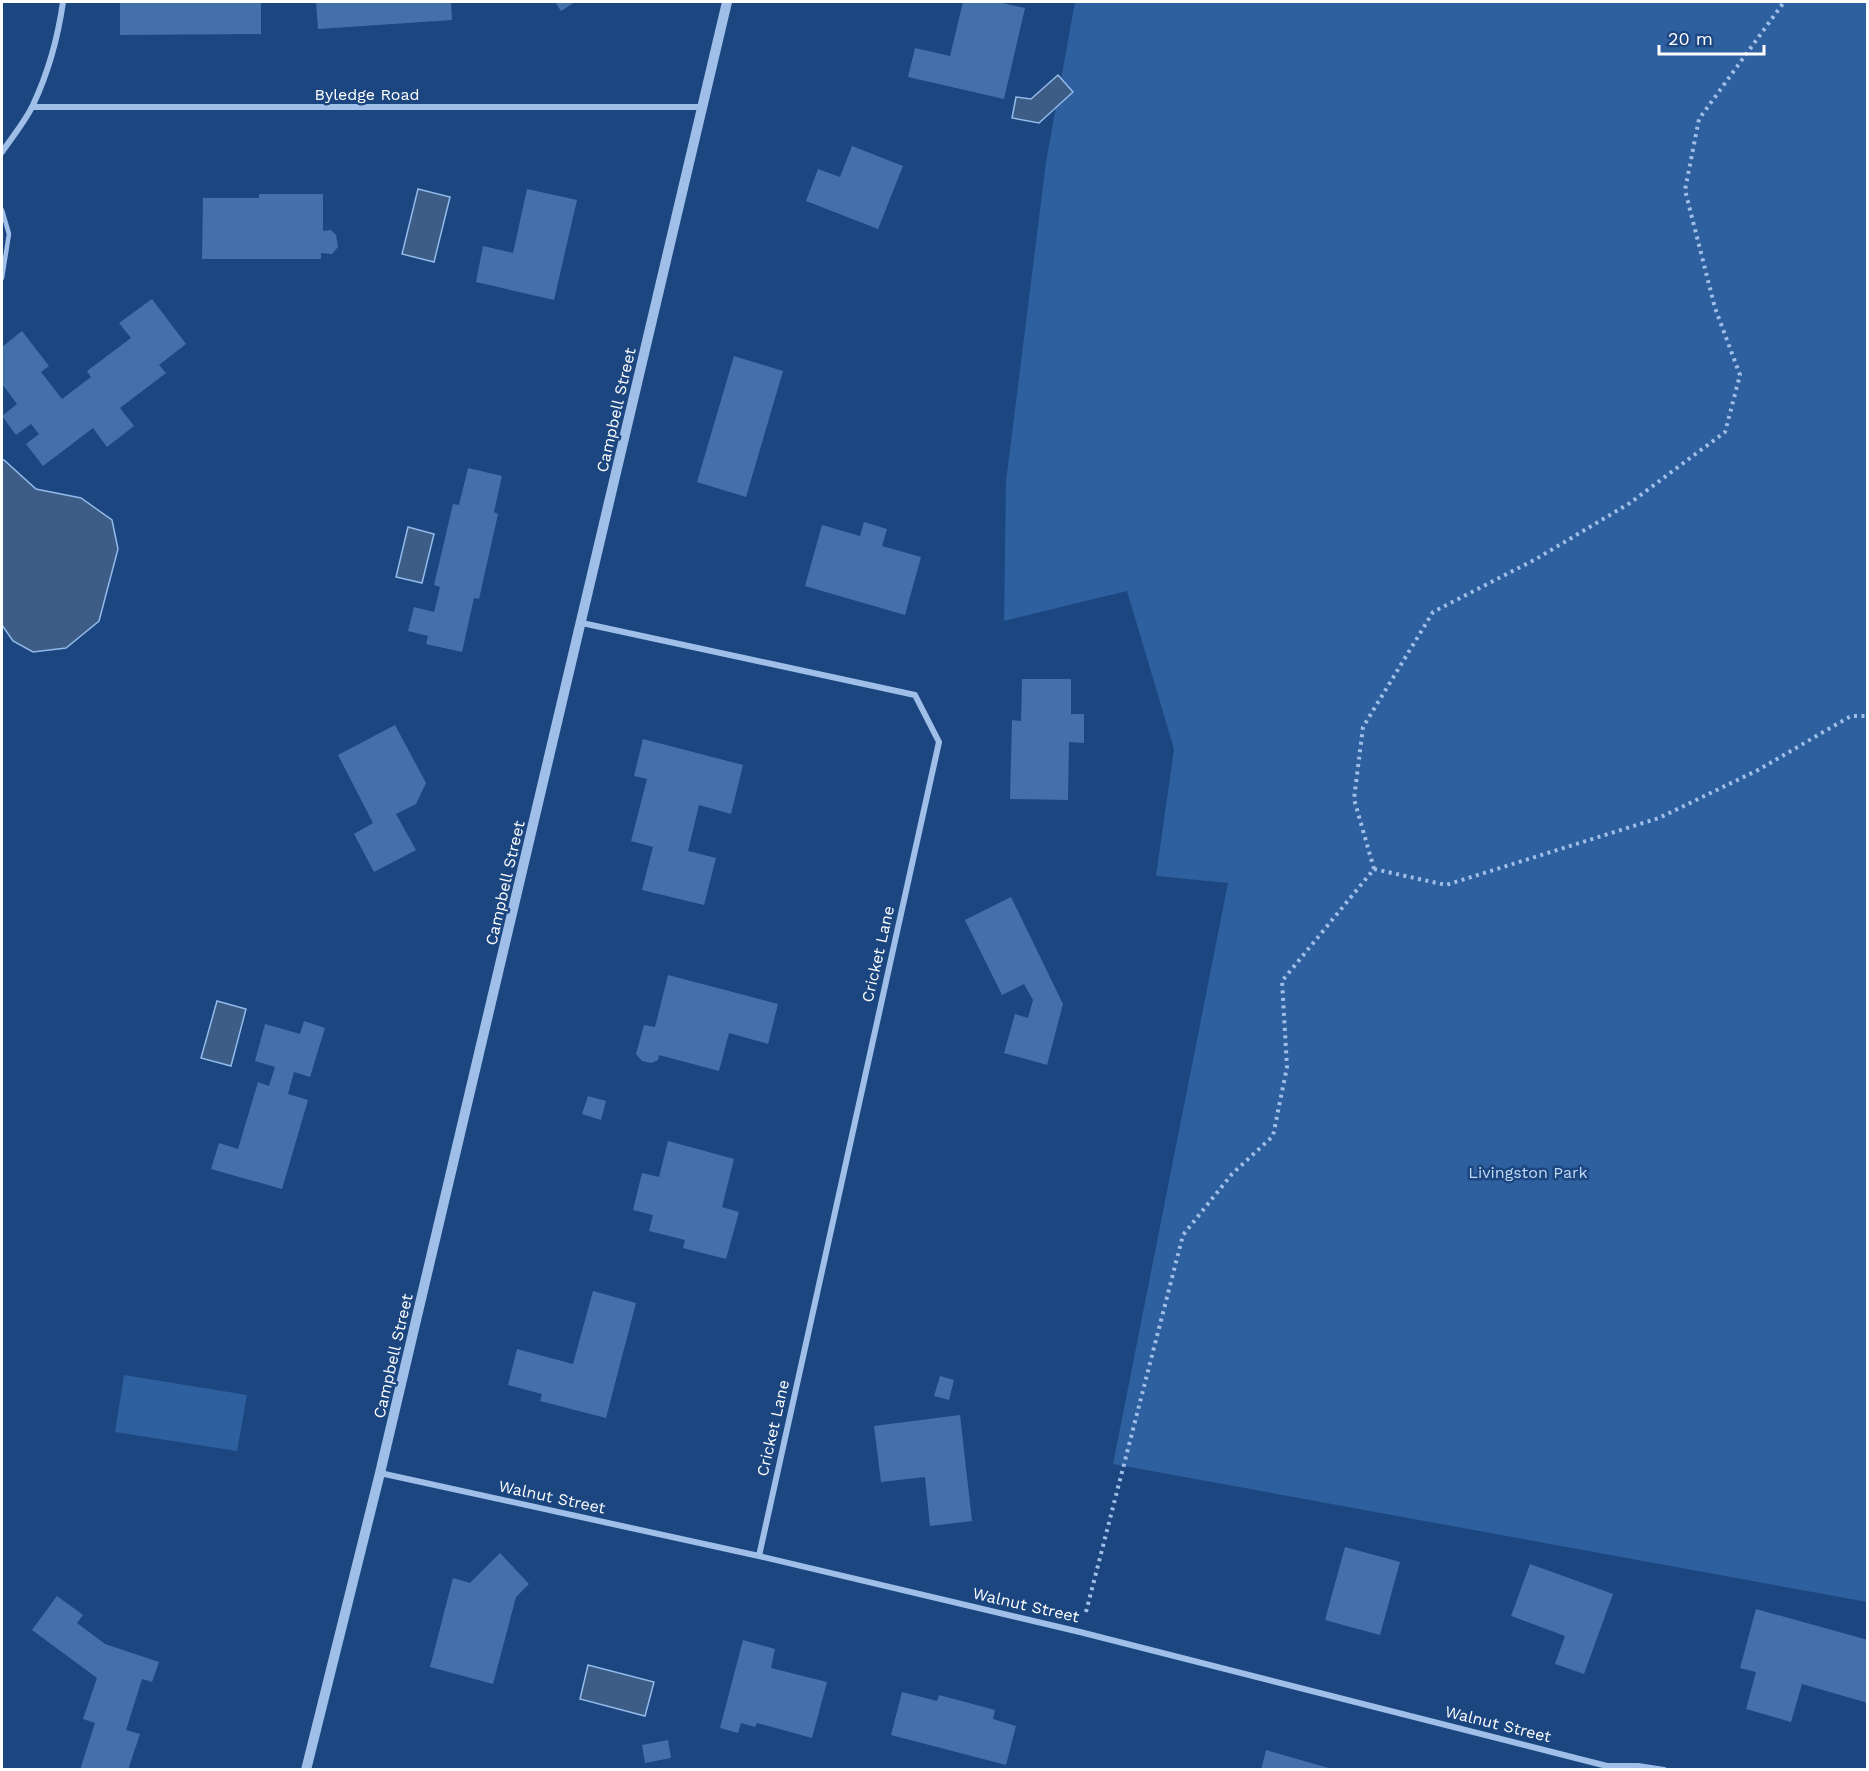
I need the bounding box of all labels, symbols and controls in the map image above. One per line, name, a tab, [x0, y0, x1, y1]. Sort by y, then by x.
scale bar	[1659, 18, 1764, 56]
text: 20 m	[1668, 28, 1713, 49]
street label: Byledge Road	[314, 85, 420, 104]
street label: Campbell Street	[592, 346, 640, 474]
street label: Campbell Street	[481, 819, 529, 947]
street label: Cricket Lane	[858, 904, 898, 1004]
park label: Livingston Park	[1468, 1163, 1588, 1182]
street label: Campbell Street	[369, 1292, 417, 1420]
street label: Cricket Lane	[753, 1378, 793, 1478]
street label: Walnut Street	[497, 1476, 607, 1518]
street label: Walnut Street	[971, 1584, 1081, 1627]
street label: Walnut Street	[1443, 1702, 1553, 1746]

